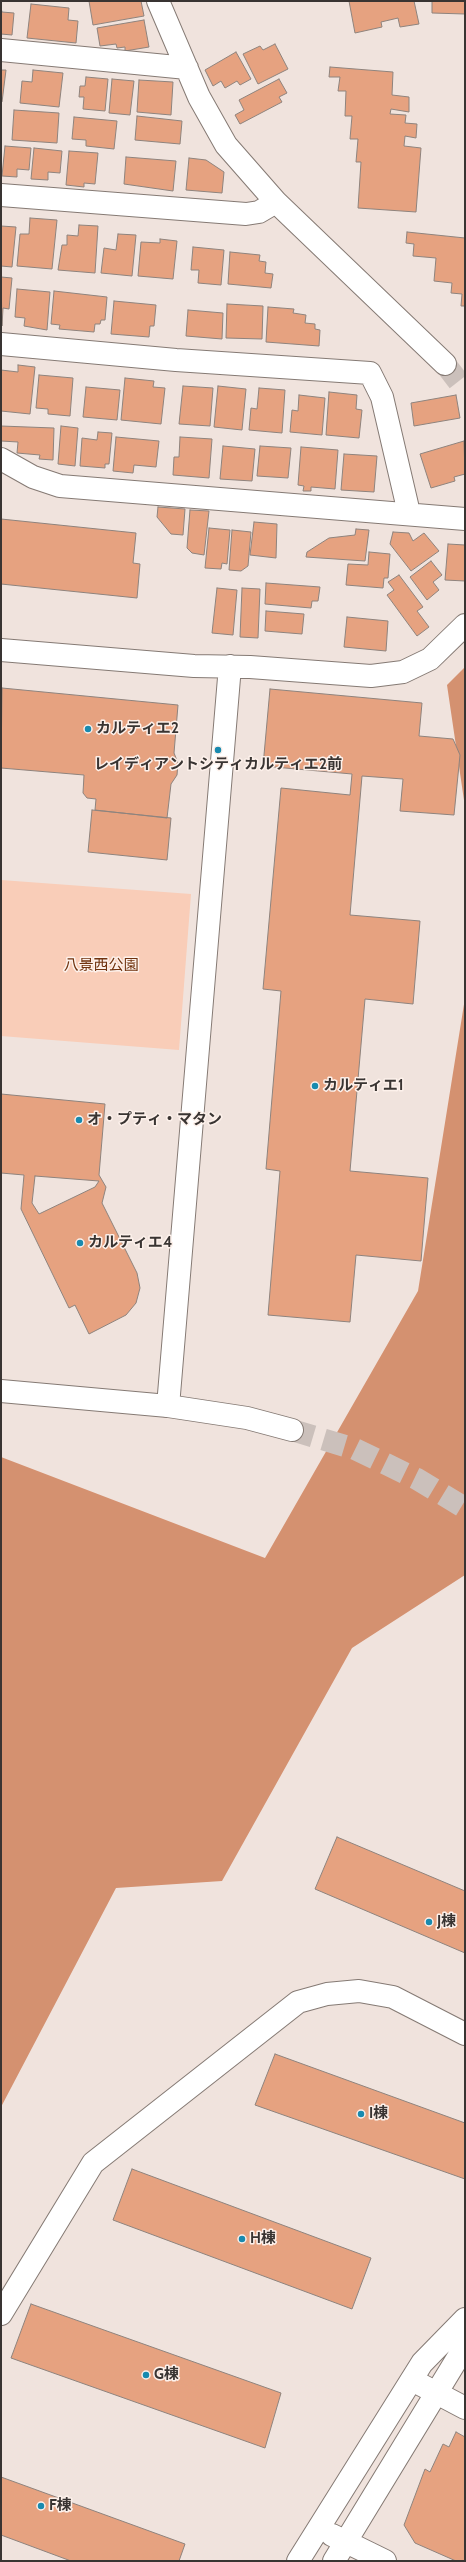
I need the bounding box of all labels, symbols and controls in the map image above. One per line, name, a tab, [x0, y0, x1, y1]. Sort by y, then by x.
place label: カルティエ2	[96, 720, 179, 738]
marker: カルティエ2	[83, 724, 93, 734]
marker: レイディアントシティカルティエ2前	[213, 745, 223, 755]
place label: レイディアントシティカルティエ2前	[94, 756, 342, 774]
park label: 八景西公園	[64, 957, 138, 975]
place label: カルティエ1	[323, 1077, 404, 1095]
marker: カルティエ1	[310, 1081, 320, 1091]
place label: オ・プティ・マタン	[87, 1111, 222, 1129]
marker: オ・プティ・マタン	[74, 1115, 84, 1125]
place label: カルティエ4	[88, 1234, 172, 1252]
marker: カルティエ4	[75, 1238, 85, 1248]
place label: J棟	[437, 1913, 456, 1931]
marker: J棟	[424, 1917, 434, 1927]
place label: I棟	[369, 2105, 388, 2123]
marker: I棟	[356, 2109, 366, 2119]
place label: H棟	[250, 2230, 276, 2248]
marker: H棟	[237, 2234, 247, 2244]
place label: G棟	[154, 2366, 179, 2384]
marker: G棟	[141, 2370, 151, 2380]
place label: F棟	[49, 2497, 72, 2515]
marker: F棟	[36, 2501, 46, 2511]

